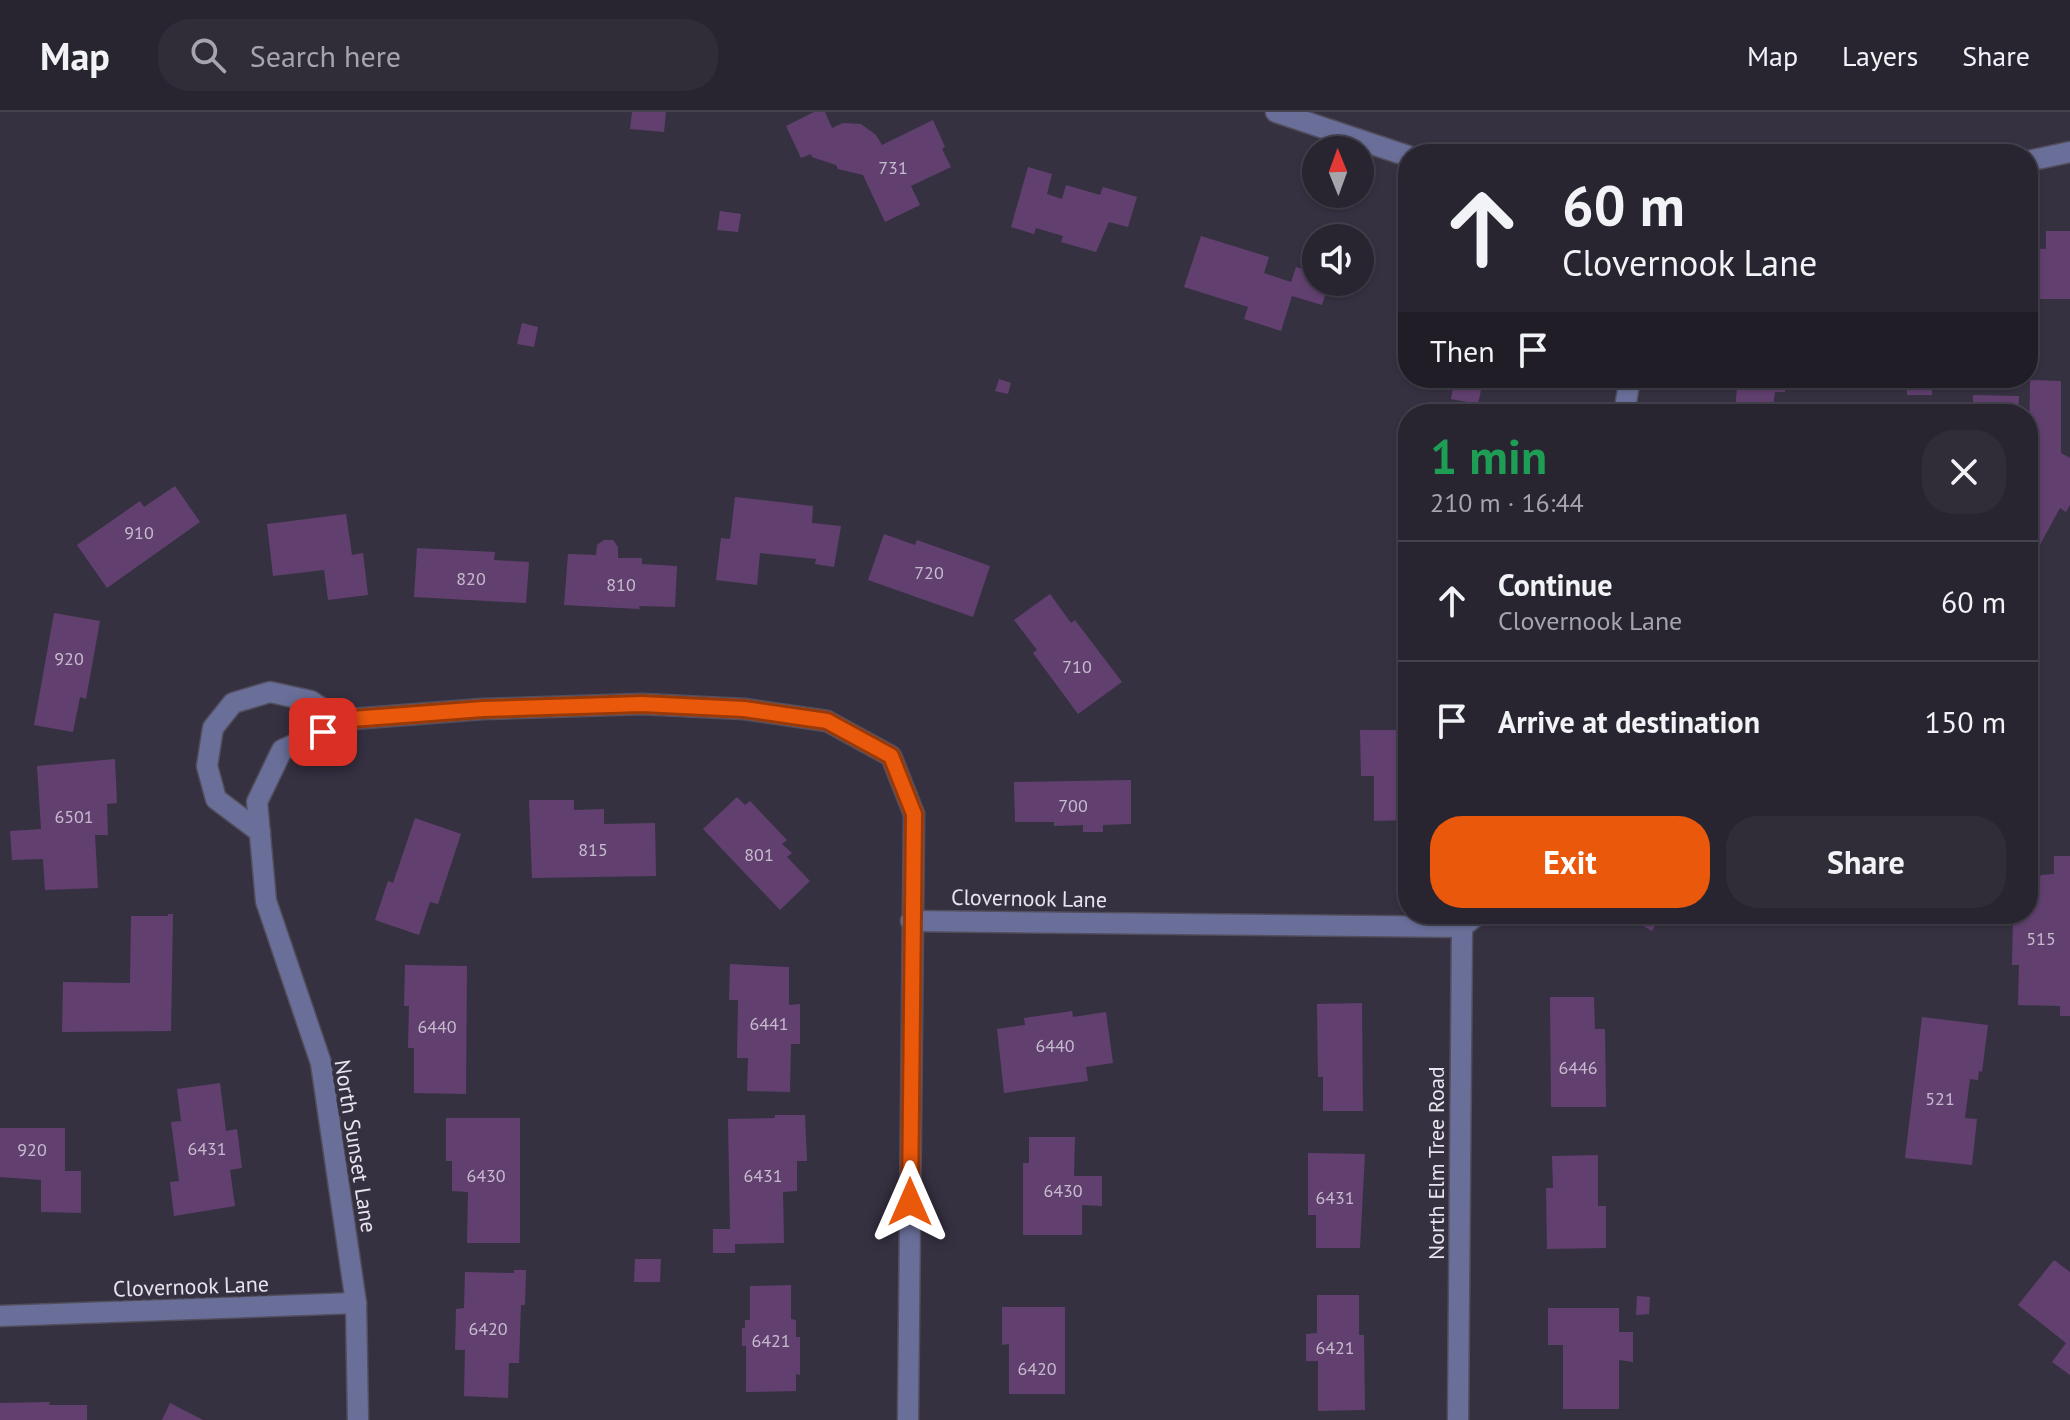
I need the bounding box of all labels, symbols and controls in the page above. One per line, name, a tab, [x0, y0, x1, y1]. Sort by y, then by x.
search box	[158, 19, 718, 91]
text: Map	[40, 31, 110, 80]
icon: search	[186, 33, 230, 77]
text: Search here	[250, 36, 401, 75]
text: Map	[1747, 37, 1798, 74]
text: Layers	[1842, 37, 1918, 74]
text: Share	[1962, 37, 2030, 74]
north arrow	[1302, 136, 1374, 208]
map controls	[1302, 136, 1374, 296]
house number: 731	[878, 156, 908, 179]
text: 60 m	[1562, 169, 1685, 241]
icon: ahead	[1430, 176, 1534, 280]
button: sound	[1302, 224, 1374, 296]
text: Clovernook Lane	[1562, 239, 1817, 286]
icon: arrive	[1511, 328, 1555, 372]
text: Then	[1430, 331, 1495, 370]
text: 1 min	[1430, 425, 1547, 487]
button: close	[1922, 430, 2006, 514]
text: 210 m · 16:44	[1430, 486, 1584, 519]
house number: 910	[124, 521, 154, 544]
house number: 720	[914, 561, 944, 584]
text: Continue	[1498, 565, 1612, 604]
house number: 820	[456, 567, 486, 590]
house number: 810	[606, 573, 636, 596]
icon: ahead	[1430, 579, 1474, 623]
text: 60 m	[1941, 582, 2006, 621]
text: Clovernook Lane	[1498, 604, 1682, 637]
house number: 920	[54, 647, 84, 670]
house number: 710	[1062, 655, 1092, 678]
pin	[289, 698, 357, 766]
icon: arrive	[1430, 699, 1474, 743]
text: Arrive at destination	[1498, 702, 1760, 741]
text: 150 m	[1925, 702, 2006, 741]
icon: arrive	[301, 710, 345, 754]
house number: 700	[1058, 794, 1088, 817]
house number: 6501	[54, 805, 94, 828]
button: Exit	[1430, 816, 1710, 908]
button: Share	[1726, 816, 2006, 908]
house number: 815	[578, 838, 608, 861]
house number: 801	[744, 843, 774, 866]
street label: Clovernook Lane	[951, 883, 1107, 913]
house number: 515	[2026, 927, 2056, 950]
house number: 6441	[749, 1012, 789, 1035]
house number: 6440	[417, 1015, 457, 1038]
house number: 6440	[1035, 1034, 1075, 1057]
house number: 6446	[1558, 1056, 1598, 1079]
street label: North Sunset Lane	[329, 1058, 383, 1234]
street label: North Elm Tree Road	[1422, 1066, 1450, 1260]
house number: 521	[1925, 1087, 1955, 1110]
house number: 6431	[187, 1137, 227, 1160]
house number: 920	[17, 1138, 47, 1161]
position arrow	[868, 1160, 952, 1244]
house number: 6430	[466, 1164, 506, 1187]
house number: 6431	[743, 1164, 783, 1187]
house number: 6430	[1043, 1179, 1083, 1202]
house number: 6431	[1315, 1186, 1355, 1209]
street label: Clovernook Lane	[113, 1269, 269, 1303]
house number: 6420	[468, 1317, 508, 1340]
house number: 6421	[751, 1329, 791, 1352]
house number: 6421	[1315, 1336, 1355, 1359]
house number: 6420	[1017, 1357, 1057, 1380]

